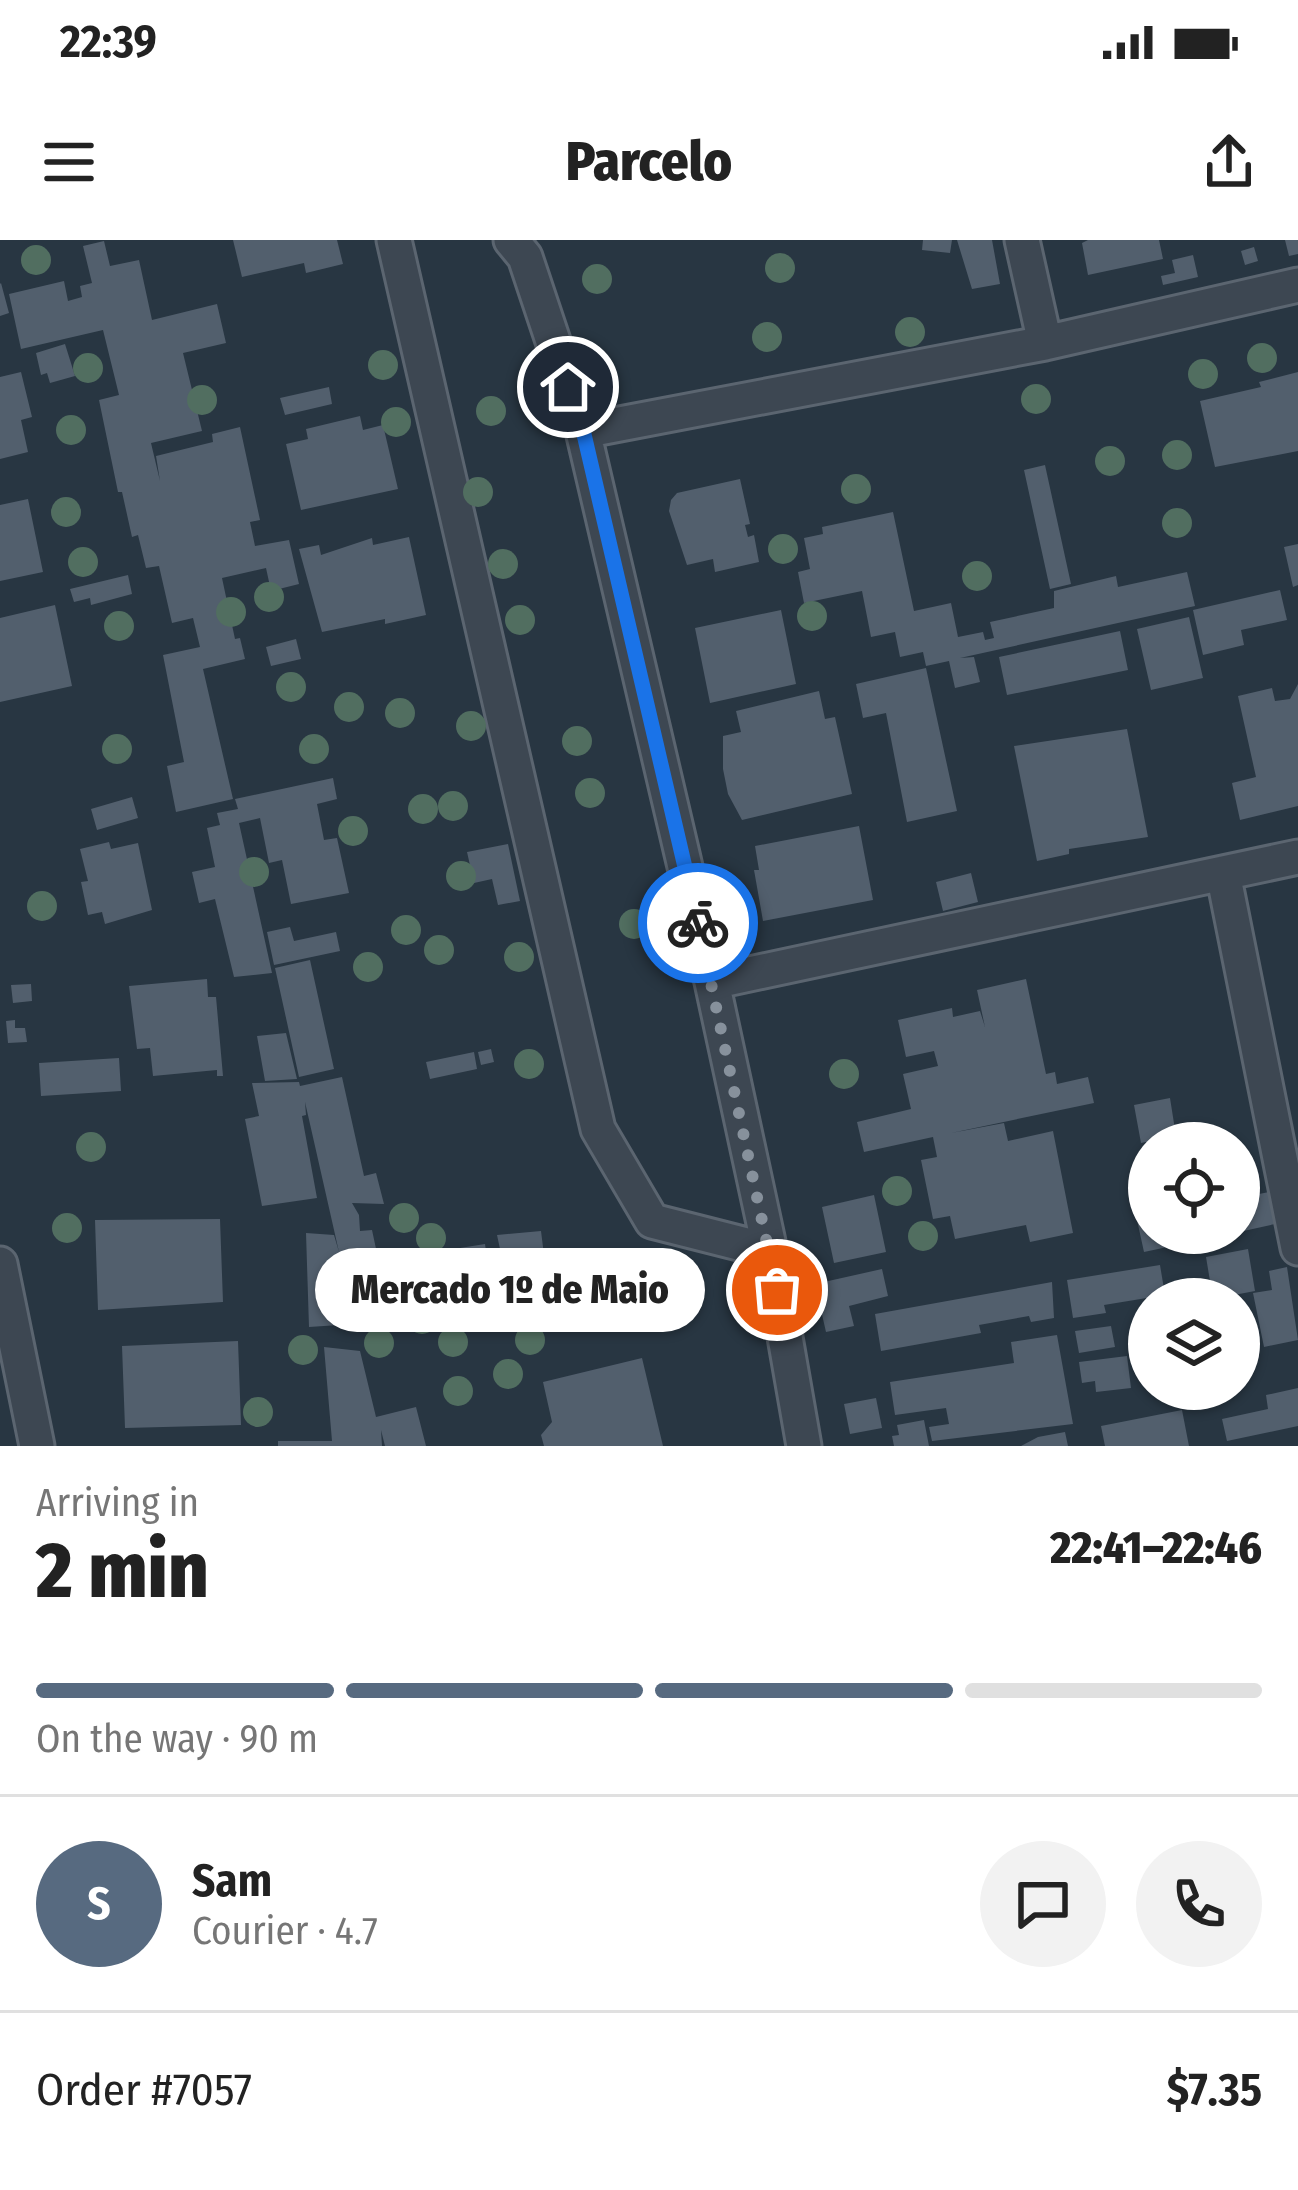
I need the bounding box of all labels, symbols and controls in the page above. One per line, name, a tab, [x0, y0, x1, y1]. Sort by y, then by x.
text: 22:39	[60, 15, 157, 69]
icon: menu	[36, 129, 102, 195]
icon: share	[1196, 129, 1262, 195]
text: Parcelo	[566, 130, 732, 194]
pin	[517, 336, 619, 438]
icon: home	[535, 354, 601, 420]
courier	[638, 863, 758, 983]
icon: bike	[665, 890, 731, 956]
map controls	[1128, 1122, 1260, 1410]
button: locate	[1128, 1122, 1260, 1254]
pin	[726, 1239, 828, 1341]
callout: Mercado 1º de Maio	[315, 1248, 705, 1332]
icon: bag	[744, 1257, 810, 1323]
text: Mercado 1º de Maio	[351, 1267, 669, 1313]
button: layers	[1128, 1278, 1260, 1410]
text: Arriving in	[36, 1480, 199, 1526]
text: 22:41–22:46	[1050, 1521, 1262, 1575]
text: 2 min	[36, 1524, 209, 1618]
text: On the way · 90 m	[36, 1716, 318, 1762]
button: chat	[980, 1841, 1106, 1967]
button: phone	[1136, 1841, 1262, 1967]
text: Sam	[192, 1854, 272, 1908]
text: S	[87, 1877, 111, 1931]
text: Courier · 4.7	[192, 1908, 378, 1954]
text: Order #7057	[36, 2063, 252, 2117]
text: $7.35	[1167, 2063, 1262, 2117]

